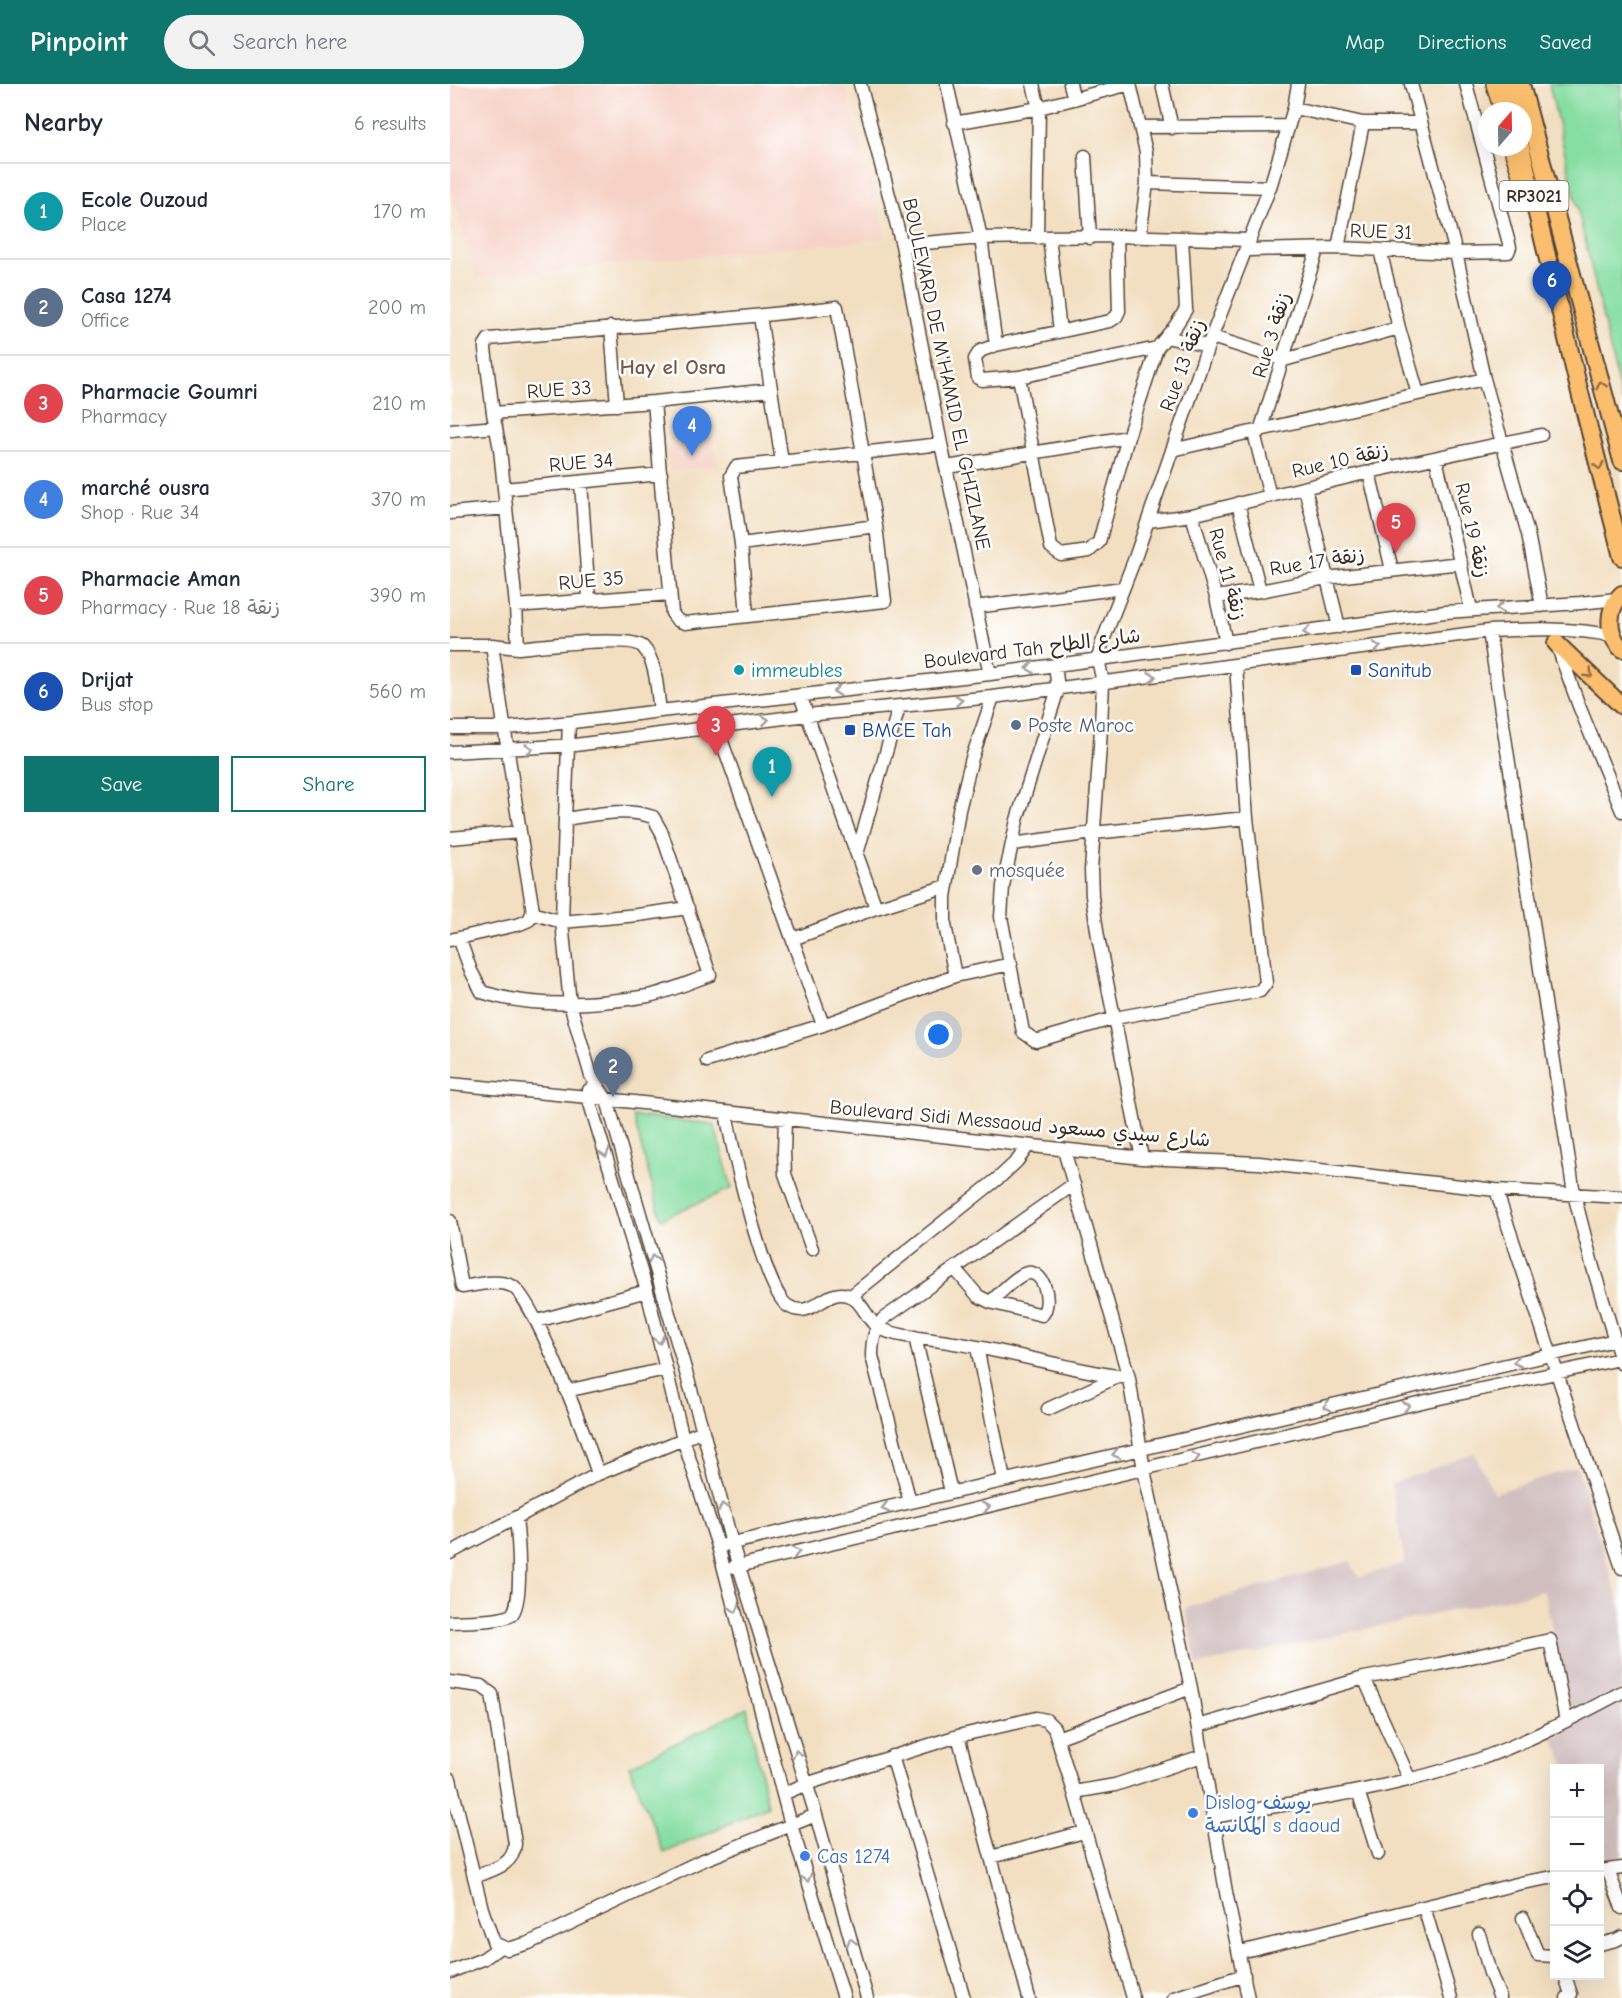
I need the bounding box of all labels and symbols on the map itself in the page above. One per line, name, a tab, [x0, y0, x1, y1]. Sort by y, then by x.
north arrow	[1478, 102, 1532, 156]
road number: RP3021	[1500, 181, 1568, 211]
street label: BOULEVARD DE M'HAMID EL GHIZLANE	[898, 196, 995, 552]
street label: RUE 31	[1349, 219, 1413, 244]
pin: 6	[1532, 262, 1572, 311]
street label: Rue 3 زنقة	[1248, 290, 1295, 381]
street label: Rue 13 زنقة	[1155, 316, 1210, 414]
district label: Hay el Osra	[620, 355, 726, 379]
street label: RUE 33	[526, 376, 592, 403]
one-way arrow	[1596, 380, 1609, 390]
pin: 4	[672, 406, 712, 456]
street label: Rue 10 زنقة	[1290, 438, 1391, 483]
street label: RUE 34	[548, 448, 614, 477]
one-way arrow	[1591, 460, 1604, 470]
street label: Rue 19 زنقة	[1450, 480, 1495, 580]
pin: 5	[1376, 504, 1416, 553]
street label: Rue 11 زنقة	[1204, 526, 1251, 623]
street label: Rue 17 زنقة	[1268, 543, 1366, 580]
street label: RUE 35	[557, 566, 625, 595]
one-way arrow	[1496, 601, 1505, 614]
street label: Boulevard Tah شارع الطاح	[922, 624, 1142, 675]
one-way arrow	[1302, 625, 1312, 637]
one-way arrow	[1371, 641, 1381, 654]
place label: immeubles	[751, 659, 842, 682]
place label: Sanitub	[1368, 659, 1432, 682]
one-way arrow	[1026, 662, 1035, 674]
marker: immeubles	[732, 663, 746, 677]
marker: Sanitub	[1349, 663, 1363, 677]
one-way arrow	[1582, 667, 1593, 678]
one-way arrow	[1148, 671, 1157, 683]
one-way arrow	[832, 684, 841, 697]
one-way arrow	[954, 695, 963, 707]
pin: 3	[696, 706, 736, 756]
one-way arrow	[760, 714, 769, 727]
place label: Poste Maroc	[1028, 714, 1134, 737]
marker: Poste Maroc	[1009, 718, 1023, 732]
place label: BMCE Tah	[862, 719, 952, 742]
marker: BMCE Tah	[843, 723, 857, 737]
one-way arrow	[525, 742, 534, 755]
pin: 1	[752, 748, 792, 797]
place label: mosquée	[989, 859, 1065, 882]
marker: mosquée	[970, 863, 984, 877]
your location	[924, 1020, 953, 1049]
pin: 2	[594, 1048, 632, 1097]
street label: Boulevard Sidi Messaoud شارع سيدي مسعود	[829, 1095, 1211, 1155]
one-way arrow	[598, 1147, 610, 1158]
one-way arrow	[648, 1254, 660, 1265]
one-way arrow	[651, 1335, 664, 1345]
one-way arrow	[1512, 1355, 1522, 1368]
one-way arrow	[1322, 1398, 1332, 1411]
one-way arrow	[1401, 1401, 1411, 1414]
one-way arrow	[1111, 1446, 1121, 1459]
one-way arrow	[1191, 1451, 1201, 1464]
one-way arrow	[880, 1500, 890, 1513]
one-way arrow	[981, 1501, 991, 1514]
one-way arrow	[717, 1503, 730, 1513]
one-way arrow	[791, 1546, 801, 1559]
one-way arrow	[727, 1604, 740, 1614]
one-way arrow	[792, 1749, 804, 1760]
place label: Dislog يوسف المكانسة s daoud	[1205, 1791, 1340, 1837]
marker: Dislog يوسف المكانسة s daoud	[1186, 1806, 1200, 1820]
place label: Cas 1274	[817, 1845, 890, 1868]
marker: Cas 1274	[798, 1849, 812, 1863]
one-way arrow	[800, 1872, 812, 1883]
one-way arrow	[846, 1937, 859, 1947]

